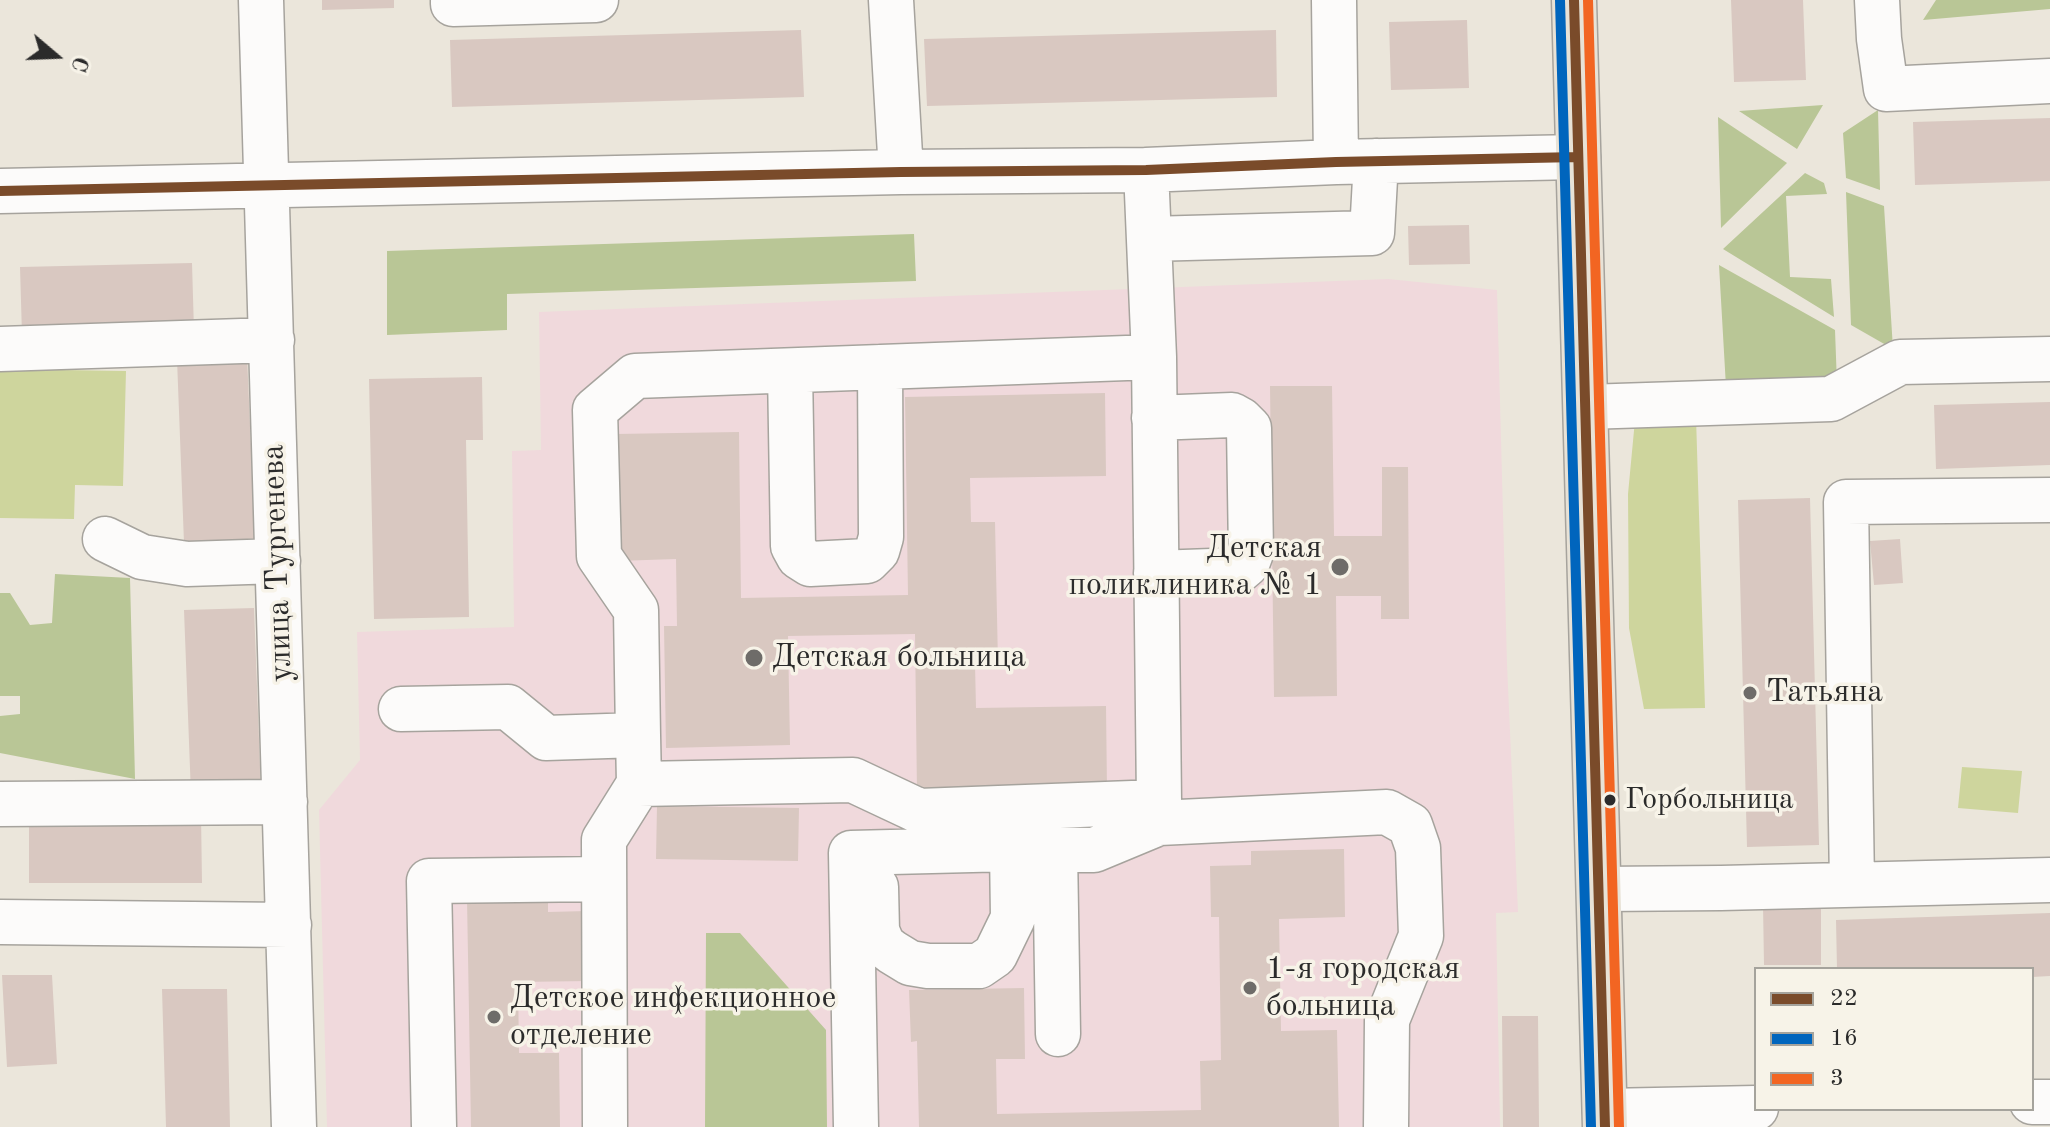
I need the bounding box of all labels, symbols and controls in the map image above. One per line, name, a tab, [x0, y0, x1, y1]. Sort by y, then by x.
north arrow	[16, 16, 96, 96]
text: С	[66, 53, 91, 74]
street label: улица Тургенева	[255, 444, 301, 682]
place label: Детская поликлиника № 1	[1069, 530, 1322, 605]
marker: Детская поликлиника № 1	[1329, 556, 1351, 578]
place label: Детская больница	[772, 639, 1026, 677]
marker: Детская больница	[743, 647, 765, 669]
place label: Татьяна	[1766, 674, 1883, 712]
marker: Татьяна	[1741, 684, 1759, 702]
place label: Горбольница	[1625, 782, 1794, 818]
marker: Горбольница	[1602, 792, 1618, 808]
place label: 1-я городская больница	[1266, 951, 1460, 1026]
legend	[1754, 967, 2034, 1111]
marker: 1-я городская больница	[1241, 979, 1259, 997]
place label: Детское инфекционное отделение	[510, 980, 836, 1055]
text: 22	[1830, 987, 1858, 1011]
marker: Детское инфекционное отделение	[485, 1008, 503, 1026]
text: 16	[1830, 1027, 1858, 1051]
text: 3	[1830, 1067, 1844, 1091]

